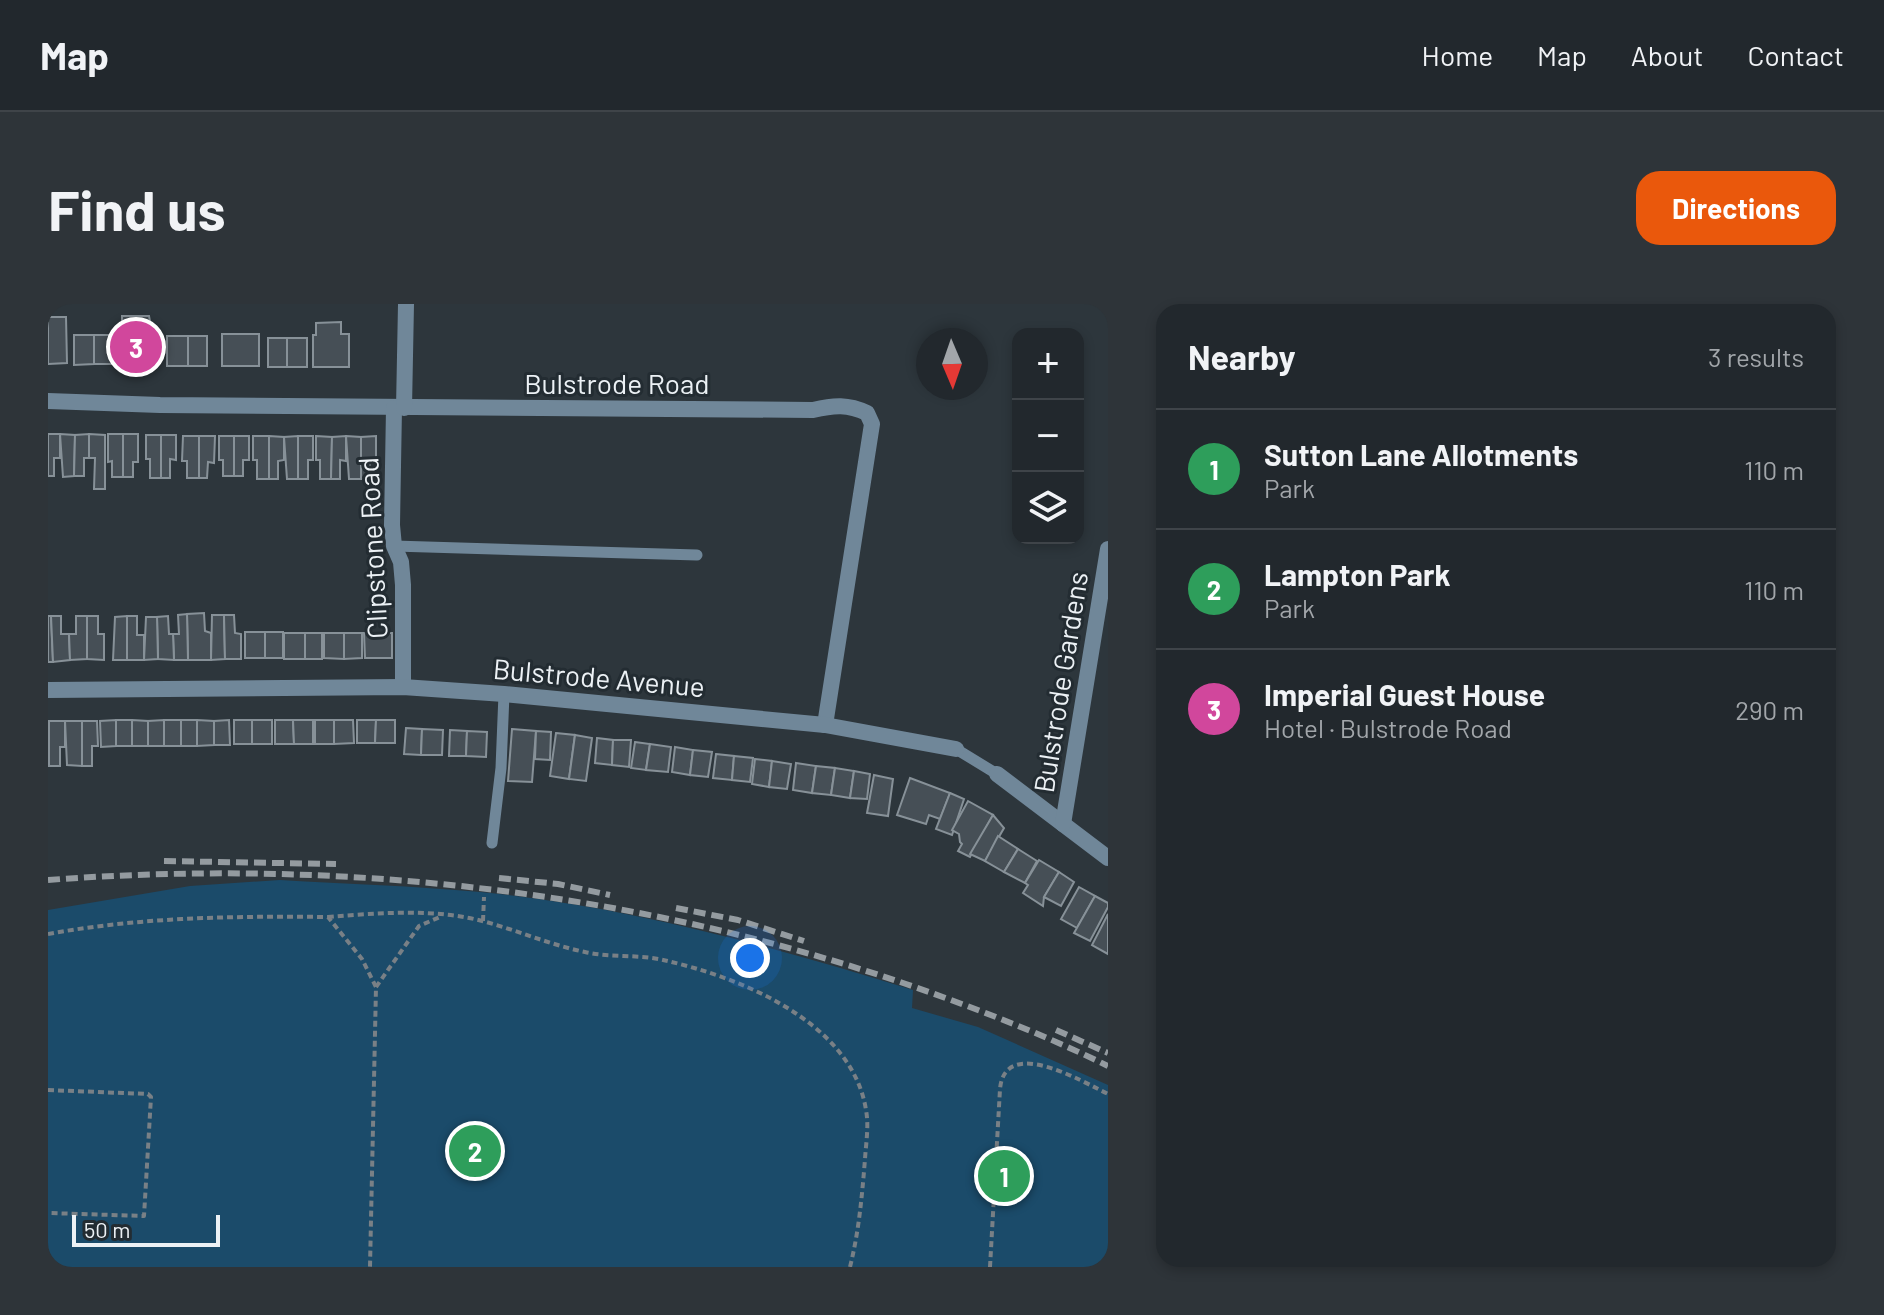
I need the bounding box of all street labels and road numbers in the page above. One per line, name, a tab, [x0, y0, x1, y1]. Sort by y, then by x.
street label: Bulstrode Road	[524, 366, 710, 400]
street label: Clipstone Road	[350, 456, 394, 640]
street label: Bulstrode Gardens	[1026, 569, 1094, 795]
street label: Bulstrode Avenue	[492, 651, 706, 703]

